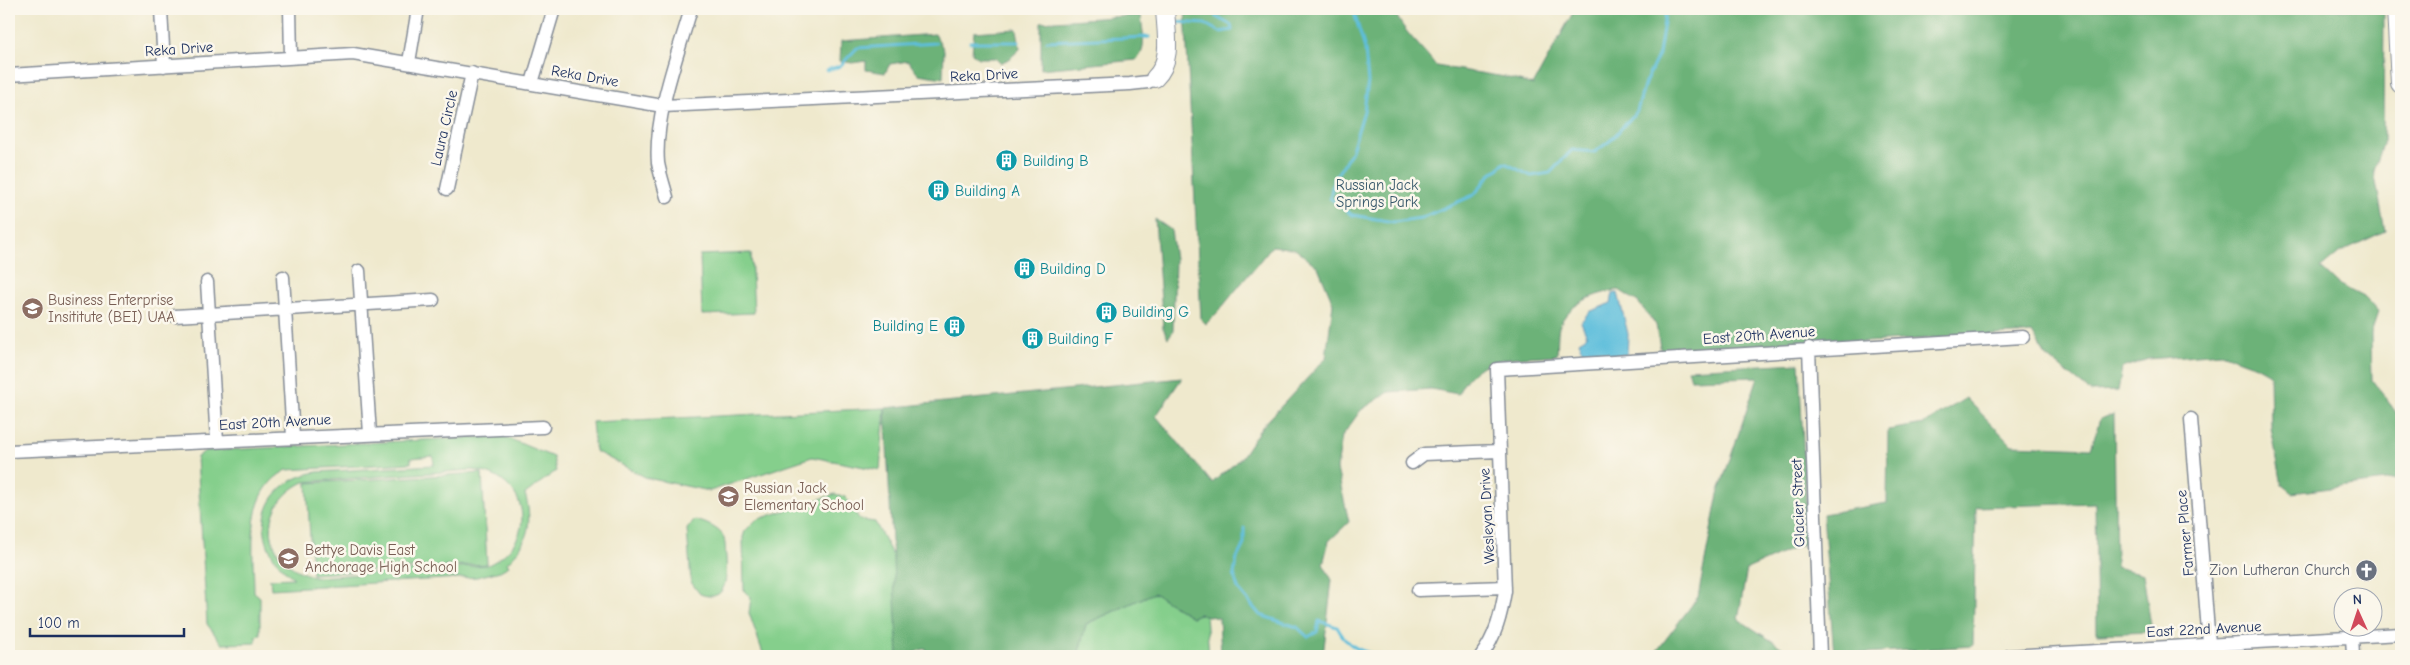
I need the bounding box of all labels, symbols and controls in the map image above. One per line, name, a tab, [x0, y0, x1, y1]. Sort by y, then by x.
street label: Reka Drive	[144, 38, 214, 60]
street label: Reka Drive	[550, 61, 621, 91]
street label: Reka Drive	[949, 64, 1019, 86]
street label: Laura Circle	[427, 88, 462, 168]
building icon: Building B	[995, 149, 1019, 173]
place label: Building B	[1023, 152, 1089, 170]
park label: Russian Jack Springs Park	[1336, 176, 1419, 211]
building icon: Building A	[927, 179, 951, 203]
place label: Building A	[955, 182, 1020, 200]
building icon: Building D	[1012, 257, 1036, 281]
place label: Building D	[1040, 260, 1106, 278]
place label: Business Enterprise Insititute (BEI) UAA	[48, 291, 175, 326]
school or university icon: Business Enterprise Insititute (BEI) UAA	[20, 297, 44, 321]
building icon: Building G	[1094, 300, 1118, 324]
place label: Building G	[1122, 303, 1189, 321]
building icon: Building E	[942, 314, 966, 338]
place label: Building E	[873, 317, 938, 335]
street label: East 20th Avenue	[1702, 322, 1816, 348]
building icon: Building F	[1020, 327, 1044, 351]
place label: Building F	[1048, 330, 1113, 348]
street label: East 20th Avenue	[218, 410, 332, 434]
street label: Glacier Street	[1787, 458, 1809, 548]
street label: Wesleyan Drive	[1475, 467, 1499, 565]
place label: Russian Jack Elementary School	[744, 479, 864, 514]
school or university icon: Russian Jack Elementary School	[716, 485, 740, 509]
street label: Farmer Place	[2172, 489, 2198, 577]
place label: Bettye Davis East Anchorage High School	[305, 541, 457, 576]
school or university icon: Bettye Davis East Anchorage High School	[277, 547, 301, 571]
church icon: Zion Lutheran Church	[2354, 558, 2378, 582]
place label: Zion Lutheran Church	[2209, 561, 2350, 579]
north arrow	[2332, 588, 2382, 638]
text: N	[2352, 591, 2362, 608]
scale bar	[30, 605, 184, 637]
text: 100 m	[38, 614, 80, 632]
street label: East 22nd Avenue	[2146, 617, 2262, 641]

